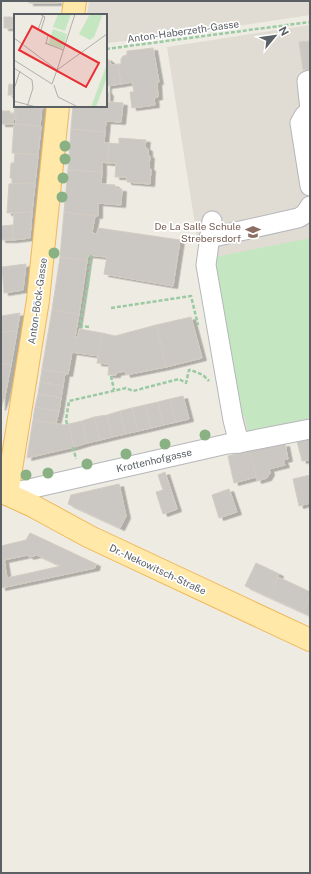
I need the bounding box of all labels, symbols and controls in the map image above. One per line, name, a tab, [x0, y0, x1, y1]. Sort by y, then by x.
inset map	[14, 14, 107, 107]
north arrow	[255, 16, 295, 56]
street label: Anton-Haberzeth-Gasse	[126, 17, 240, 45]
text: N	[276, 24, 291, 38]
place label: De La Salle Schule Strebersdorf	[154, 220, 241, 244]
school or university icon: De La Salle Schule Strebersdorf	[244, 223, 262, 241]
street label: Anton-Böck-Gasse	[25, 257, 49, 345]
street label: Krottenhofgasse	[115, 445, 193, 475]
street label: Dr.-Nekowitsch-Straße	[108, 541, 209, 597]

